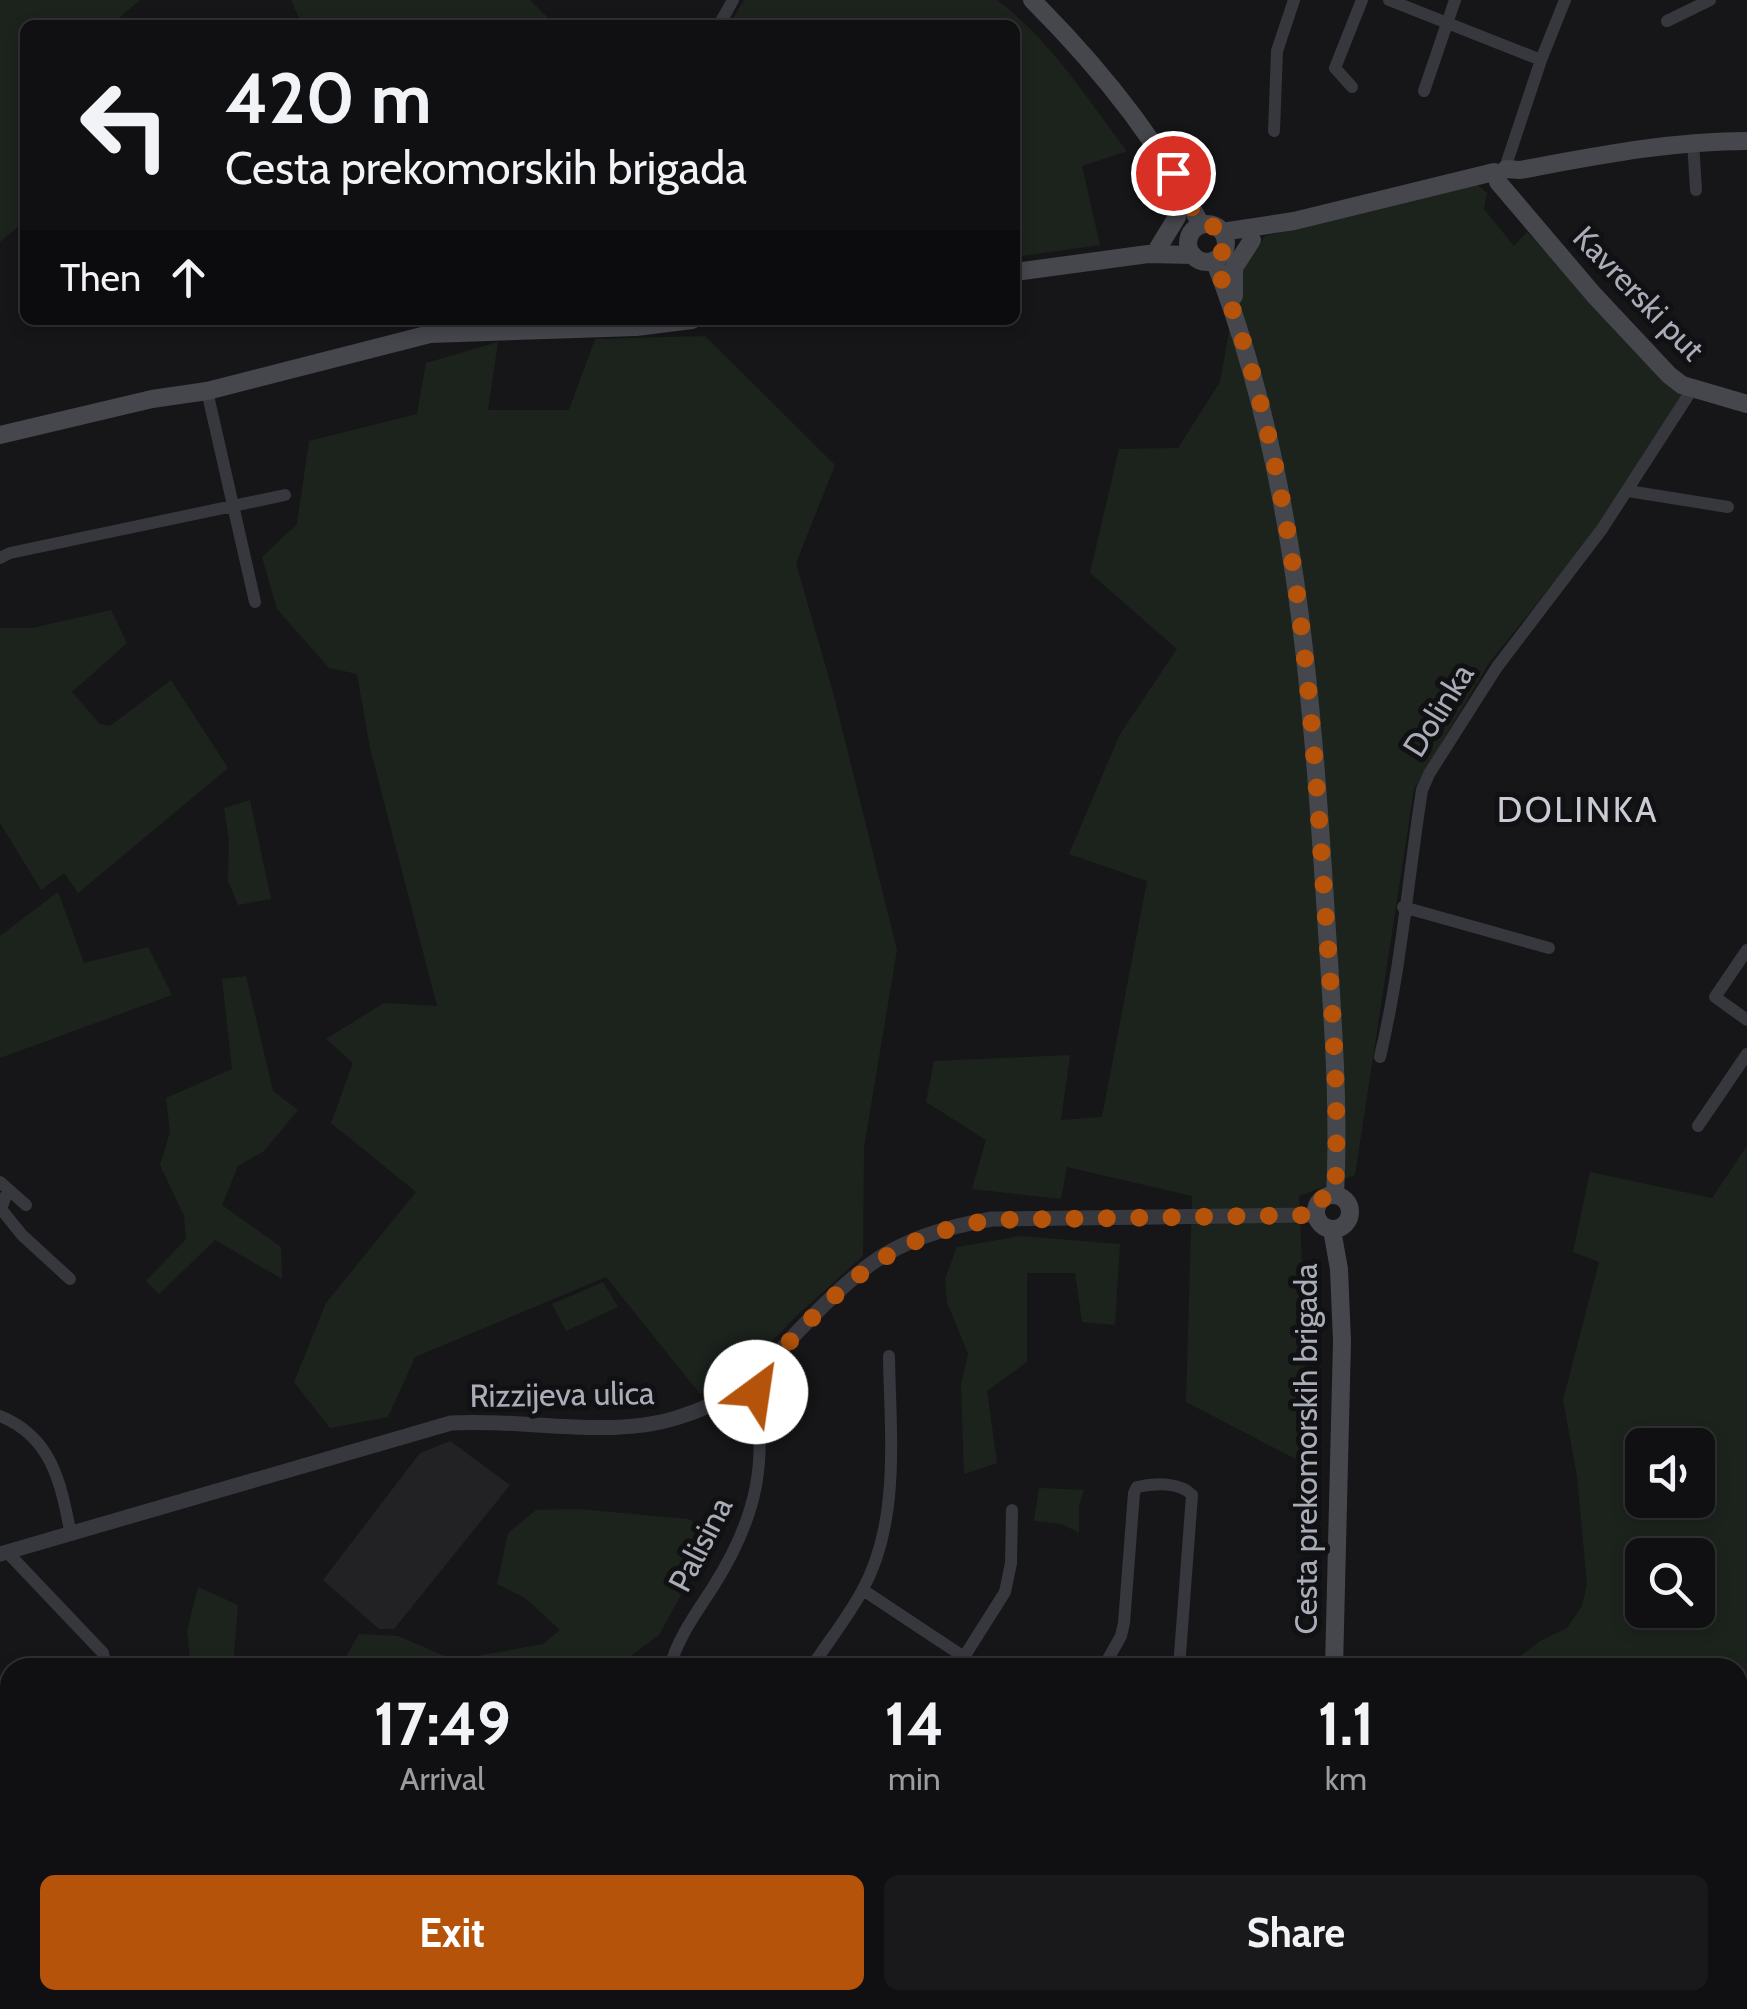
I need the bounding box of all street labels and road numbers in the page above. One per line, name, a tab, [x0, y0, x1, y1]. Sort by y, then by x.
street label: Kavrerski put	[1565, 218, 1713, 368]
street label: Dolinka	[1394, 656, 1482, 764]
street label: Cesta prekomorskih brigada	[1286, 1263, 1325, 1635]
street label: Rizzijeva ulica	[469, 1373, 655, 1415]
street label: Palisina	[660, 1490, 741, 1598]

